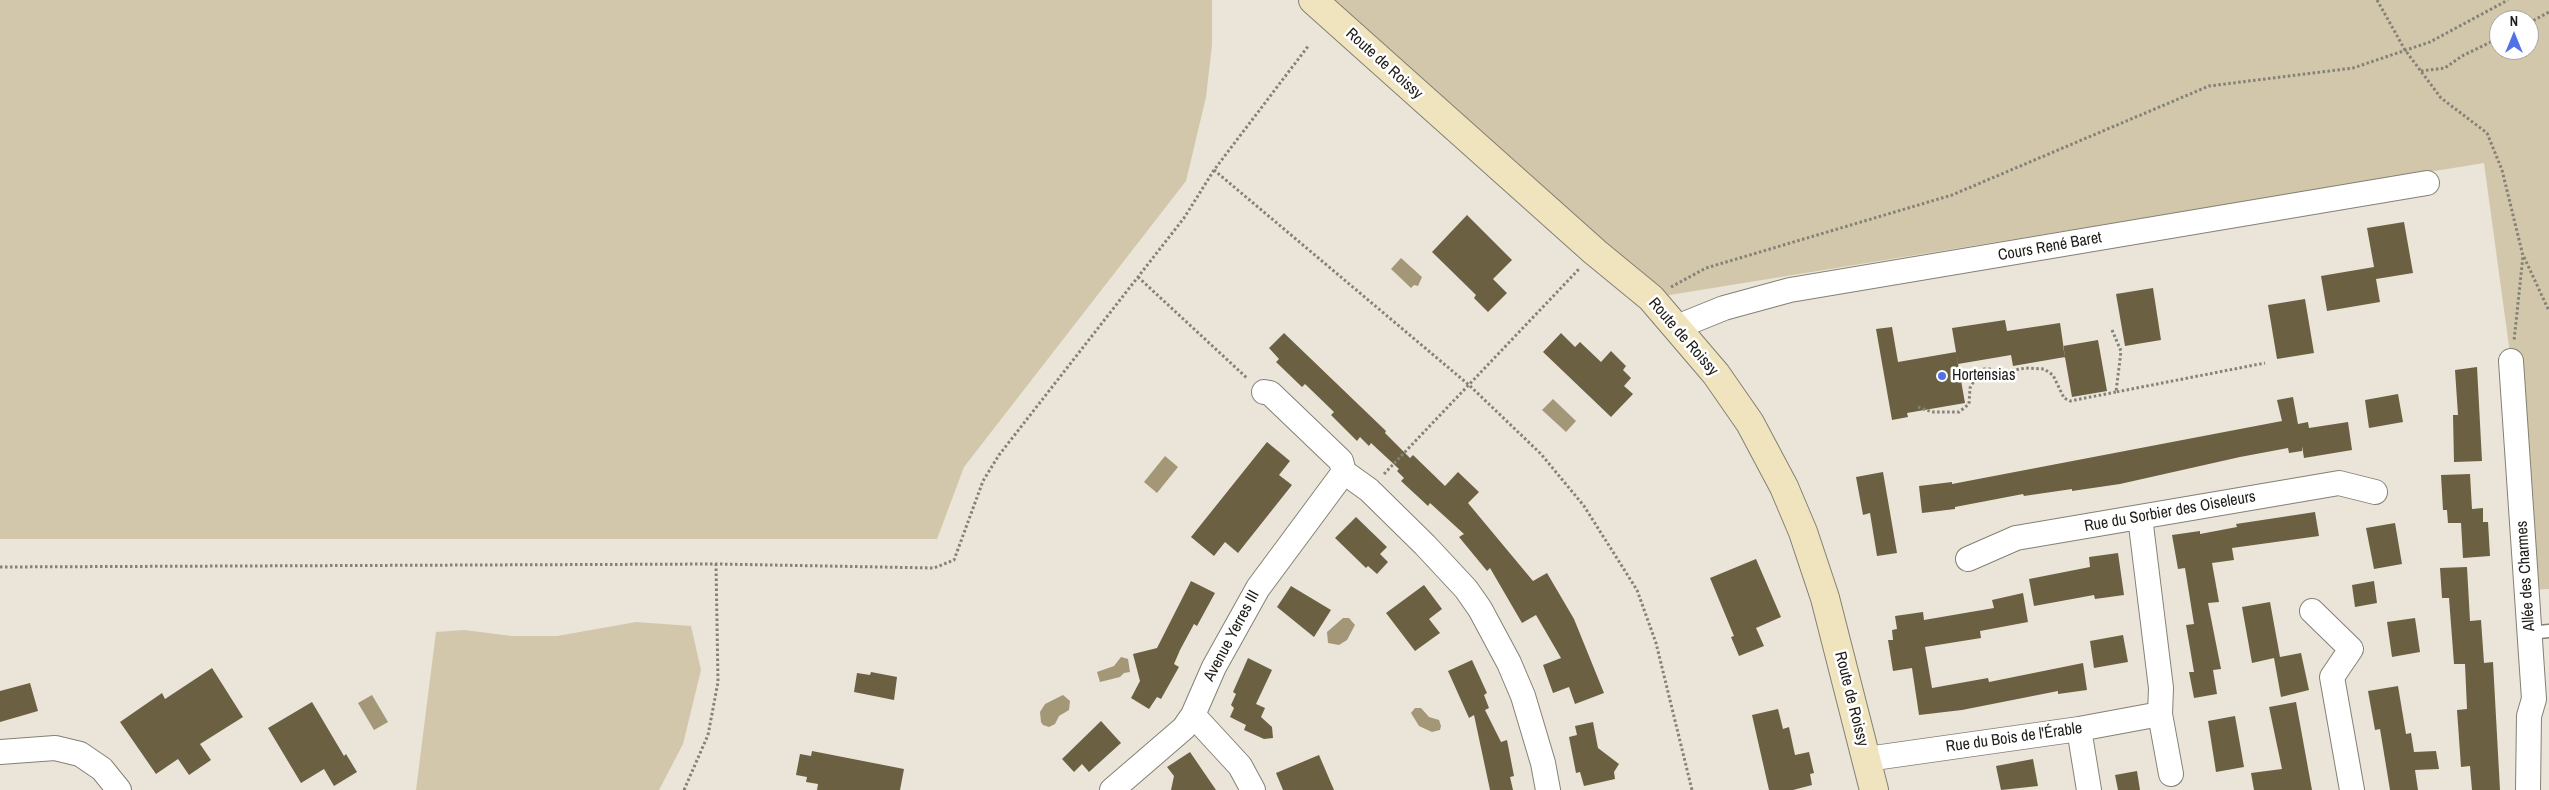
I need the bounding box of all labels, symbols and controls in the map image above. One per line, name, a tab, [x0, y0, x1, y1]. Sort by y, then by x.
north arrow	[2489, 10, 2539, 60]
text: N	[2510, 12, 2518, 30]
street label: Route de Roissy	[1342, 24, 1426, 104]
street label: Cours René Baret	[1997, 228, 2103, 266]
street label: Route de Roissy	[1644, 294, 1722, 380]
place label: Hortensias	[1952, 366, 2015, 386]
marker: Hortensias	[1936, 370, 1948, 382]
street label: Rue du Sorbier des Oiseleurs	[2083, 487, 2257, 537]
street label: Allée des Charmes	[2513, 520, 2539, 632]
street label: Avenue Yerres III	[1200, 587, 1264, 685]
street label: Route de Roissy	[1830, 650, 1872, 748]
street label: Rue du Bois de l'Érable	[1945, 719, 2083, 757]

